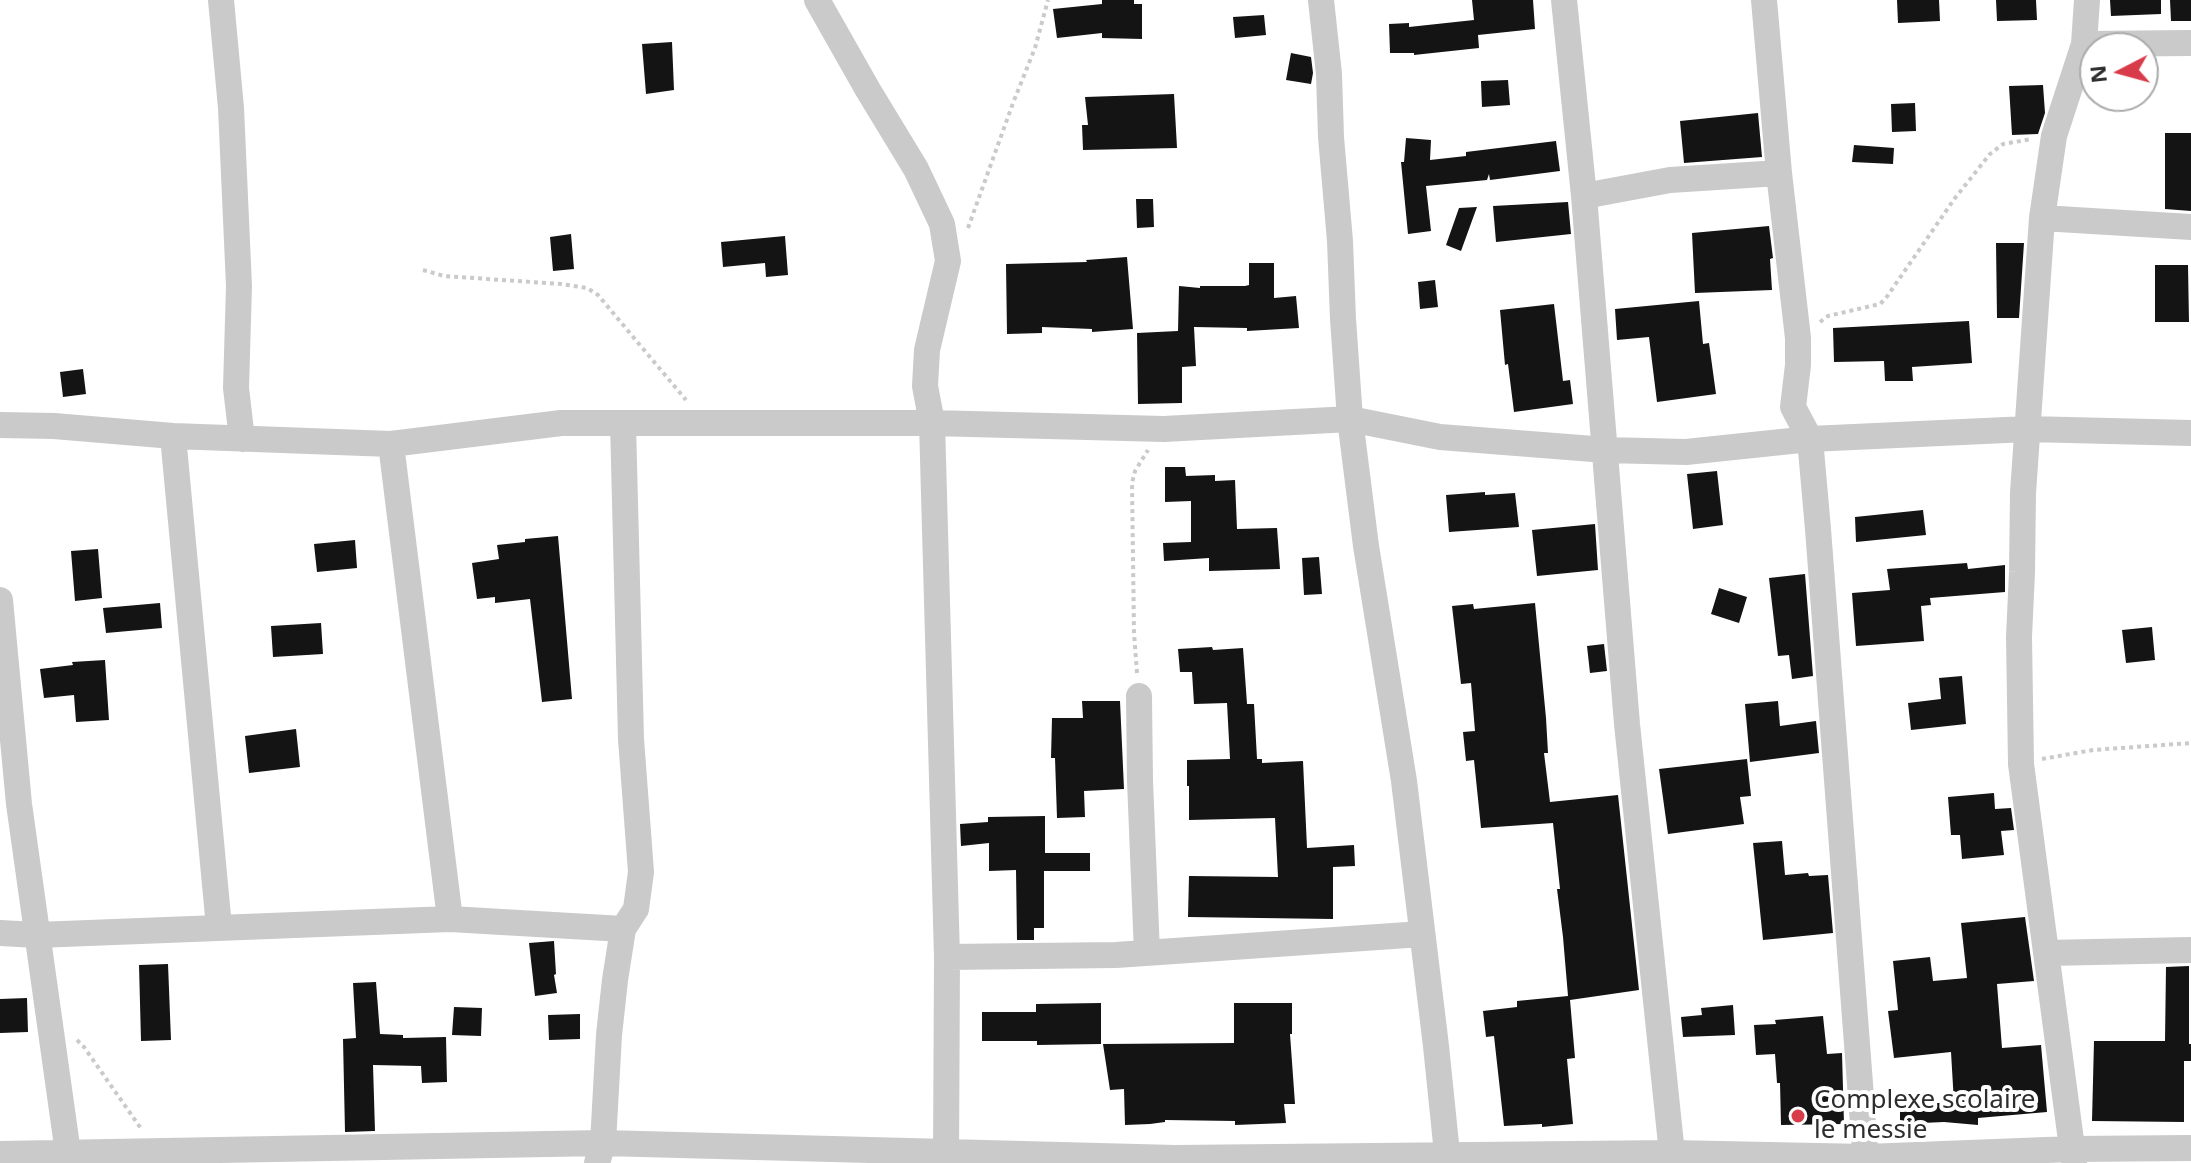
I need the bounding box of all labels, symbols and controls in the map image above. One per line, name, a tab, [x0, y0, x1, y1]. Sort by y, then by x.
north arrow	[2079, 32, 2159, 112]
text: N	[2081, 64, 2113, 85]
place label: Complexe scolaire le messie	[1814, 1085, 2036, 1146]
marker: Complexe scolaire le messie	[1789, 1107, 1807, 1125]

